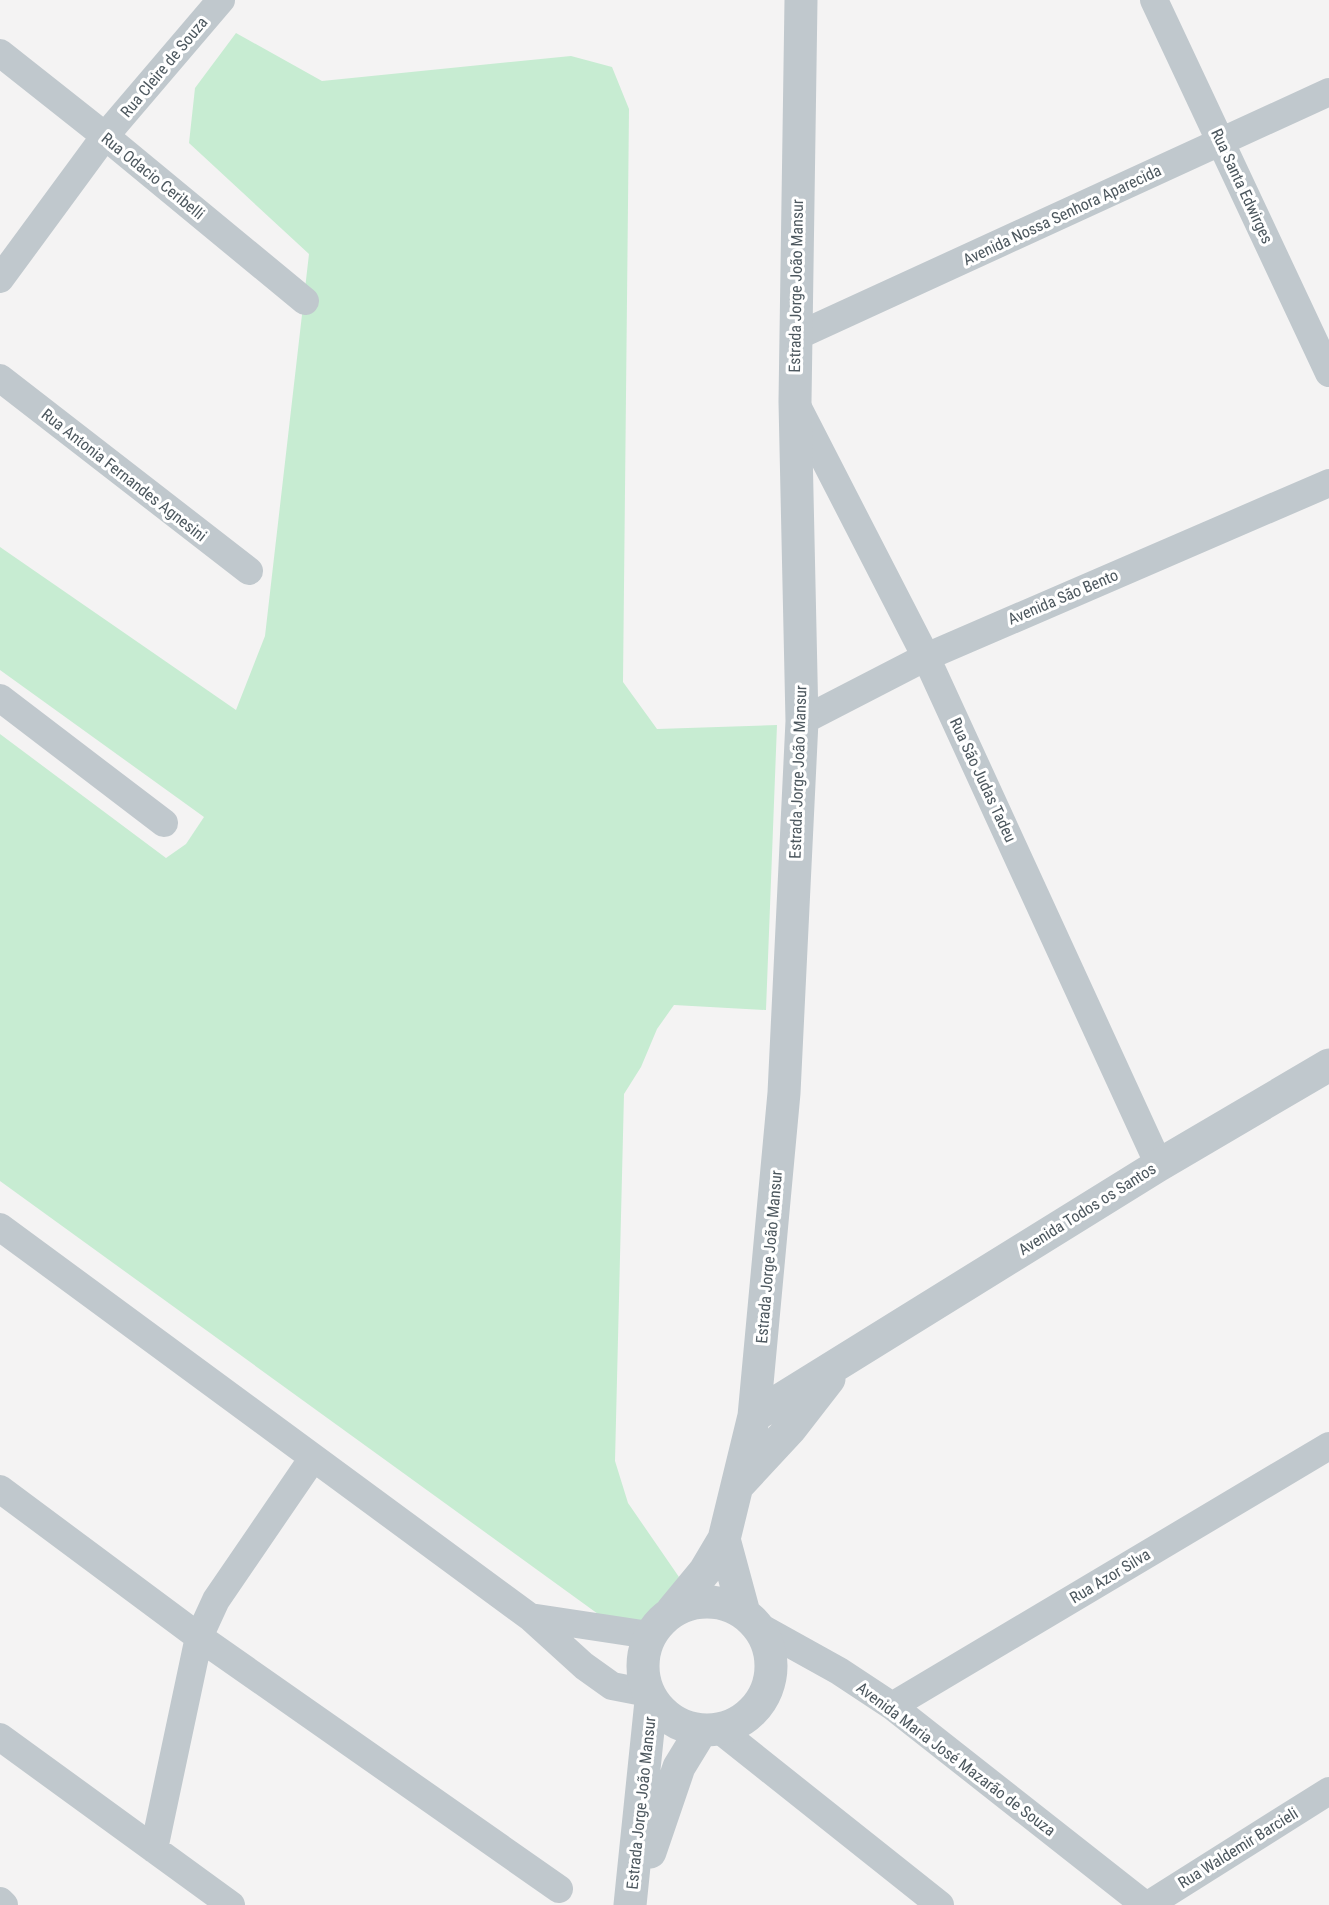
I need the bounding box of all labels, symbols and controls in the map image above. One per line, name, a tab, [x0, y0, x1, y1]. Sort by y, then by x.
street label: Rua Cleire de Souza	[116, 13, 212, 121]
street label: Rua Santa Edwirges	[1207, 126, 1277, 246]
street label: Rua Odacio Ceribelli	[98, 129, 208, 223]
street label: Avenida Nossa Senhora Aparecida	[960, 161, 1164, 269]
street label: Estrada Jorge João Mansur	[785, 199, 807, 373]
street label: Rua Antonia Fernandes Agnesini	[38, 405, 210, 545]
street label: Avenida São Bento	[1005, 565, 1121, 629]
street label: Estrada Jorge João Mansur	[785, 685, 811, 859]
street label: Rua São Judas Tadeu	[946, 715, 1020, 845]
street label: Avenida Todos os Santos	[1015, 1159, 1159, 1259]
street label: Estrada Jorge João Mansur	[752, 1170, 786, 1344]
street label: Rua Azor Silva	[1066, 1545, 1154, 1607]
street label: Avenida Maria José Mazarão de Souza	[853, 1678, 1059, 1840]
street label: Estrada Jorge João Mansur	[622, 1716, 660, 1890]
street label: Rua Waldemir Barcieli	[1175, 1803, 1301, 1893]

